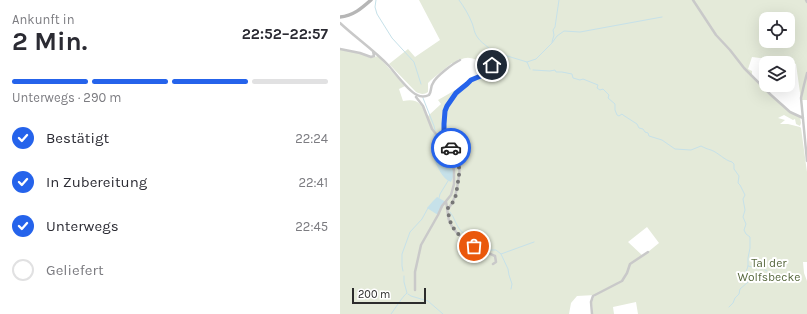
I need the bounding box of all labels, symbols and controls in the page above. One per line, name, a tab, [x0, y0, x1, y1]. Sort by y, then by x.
text: Ankunft in	[12, 12, 75, 27]
map controls	[759, 12, 795, 92]
button: locate	[759, 12, 795, 48]
text: 22:52–22:57	[242, 25, 328, 43]
text: 2 Min.	[12, 26, 87, 57]
pin	[475, 48, 509, 82]
icon: home	[481, 54, 503, 76]
button: layers	[759, 56, 795, 92]
text: Unterwegs · 290 m	[12, 90, 121, 105]
icon: check	[12, 127, 34, 149]
courier	[431, 128, 471, 168]
text: Bestätigt	[46, 129, 109, 147]
text: 22:24	[295, 131, 328, 146]
icon: car	[440, 137, 462, 159]
icon: check	[12, 171, 34, 193]
text: In Zubereitung	[46, 173, 147, 191]
text: 22:41	[298, 175, 328, 190]
icon: check	[12, 215, 34, 237]
text: Unterwegs	[46, 217, 119, 235]
text: 22:45	[295, 219, 328, 234]
pin	[457, 229, 491, 263]
icon: bag	[463, 235, 485, 257]
park label: Tal der Wolfsbecke	[738, 256, 800, 284]
text: Geliefert	[46, 261, 104, 279]
scale bar	[352, 286, 426, 305]
text: 200 m	[358, 288, 390, 301]

